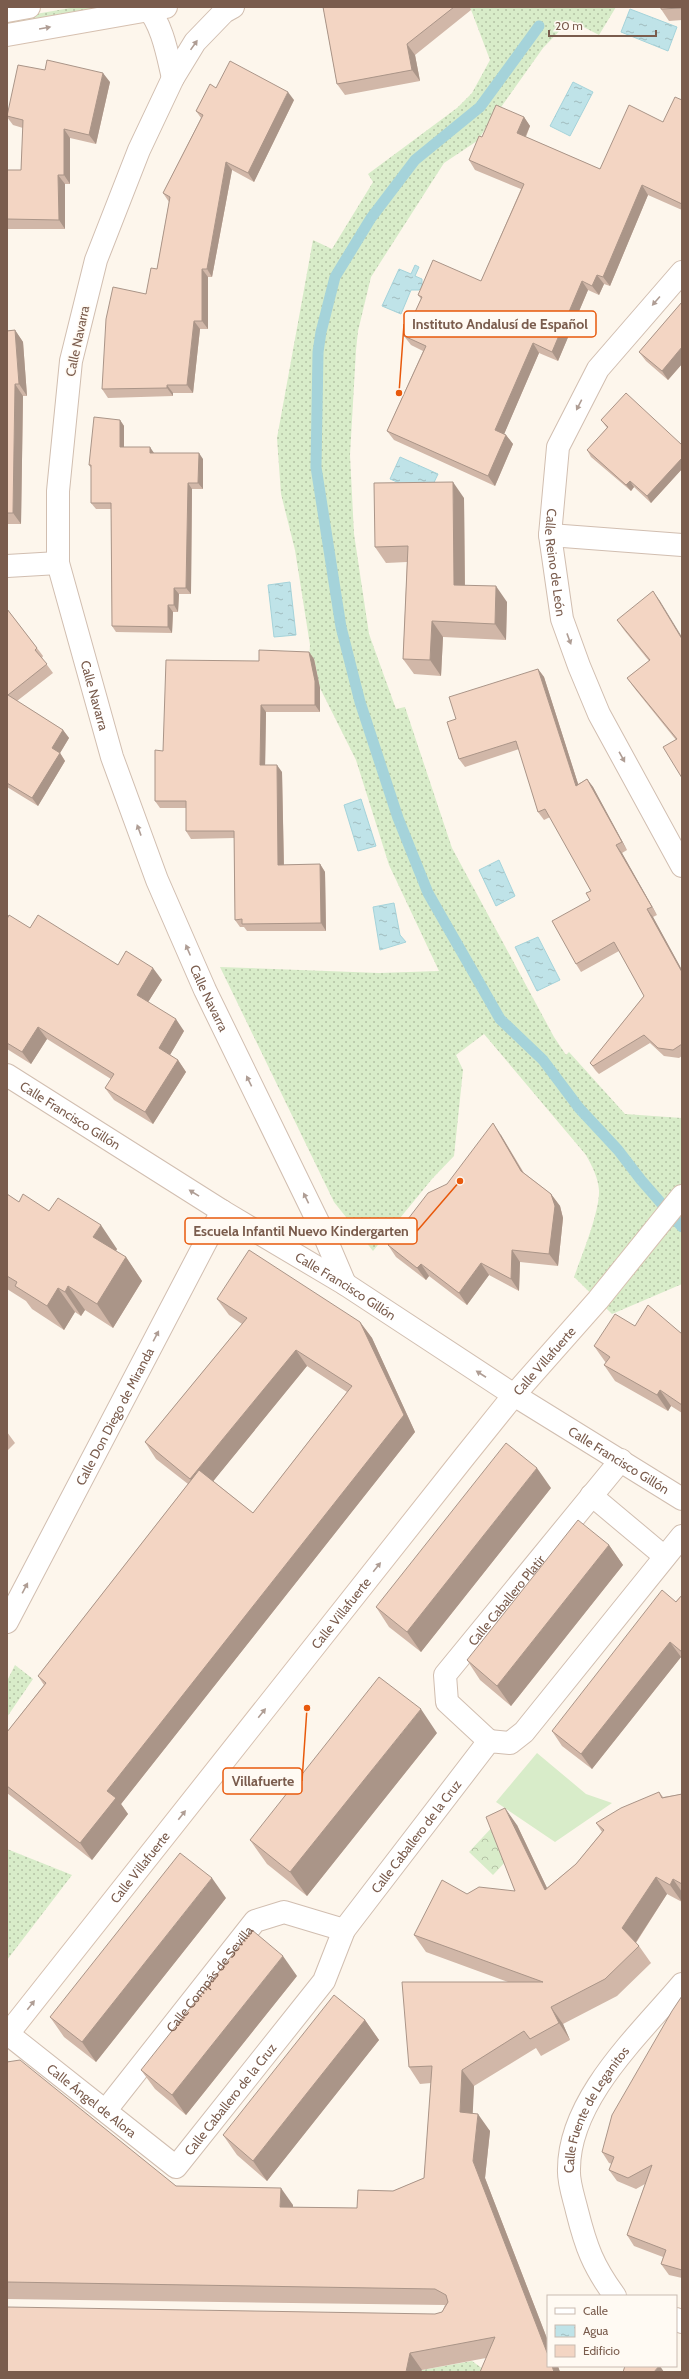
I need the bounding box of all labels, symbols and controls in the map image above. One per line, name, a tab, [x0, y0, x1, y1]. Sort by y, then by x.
scale bar	[549, 12, 656, 38]
text: 20 m	[555, 18, 583, 33]
one-way arrow	[39, 25, 52, 31]
one-way arrow	[190, 40, 198, 50]
one-way arrow	[652, 296, 661, 305]
street label: Calle Navarra	[62, 303, 92, 378]
callout: Instituto Andalusí de Español	[404, 311, 596, 337]
text: Instituto Andalusí de Español	[412, 315, 588, 333]
one-way arrow	[576, 399, 582, 410]
street label: Calle Reino de León	[542, 508, 570, 617]
one-way arrow	[566, 633, 572, 645]
street label: Calle Navarra	[77, 659, 112, 733]
one-way arrow	[619, 751, 626, 763]
one-way arrow	[136, 823, 142, 835]
one-way arrow	[184, 944, 190, 956]
street label: Calle Navarra	[187, 962, 232, 1035]
one-way arrow	[246, 1075, 252, 1087]
street label: Calle Francisco Gillón	[17, 1077, 124, 1153]
one-way arrow	[189, 1189, 199, 1197]
one-way arrow	[303, 1192, 309, 1203]
callout: Escuela Infantil Nuevo Kindergarten	[185, 1218, 417, 1244]
text: Escuela Infantil Nuevo Kindergarten	[193, 1222, 409, 1240]
street label: Calle Francisco Gillón	[293, 1248, 399, 1323]
street label: Calle Villafuerte	[510, 1323, 579, 1399]
one-way arrow	[153, 1330, 160, 1341]
street label: Calle Don Diego de Miranda	[72, 1344, 157, 1488]
one-way arrow	[476, 1370, 487, 1378]
street label: Calle Francisco Gillón	[566, 1423, 672, 1497]
street label: Calle Caballero Platir	[464, 1551, 549, 1649]
one-way arrow	[373, 1561, 381, 1572]
street label: Calle Villafuerte	[308, 1574, 374, 1652]
one-way arrow	[22, 1582, 28, 1593]
one-way arrow	[258, 1708, 267, 1719]
callout: Villafuerte	[223, 1768, 302, 1794]
text: Villafuerte	[232, 1772, 294, 1790]
street label: Calle Caballero de la Cruz	[367, 1776, 464, 1896]
one-way arrow	[177, 1809, 186, 1820]
street label: Calle Villafuerte	[107, 1828, 173, 1906]
street label: Calle Compás de Sevilla	[163, 1922, 257, 2035]
one-way arrow	[27, 1999, 36, 2010]
street label: Calle Caballero de la Cruz	[181, 2040, 279, 2158]
street label: Calle Fuente de Leganitos	[561, 2042, 633, 2173]
street label: Calle Ángel de Alora	[44, 2060, 140, 2141]
legend	[547, 2295, 677, 2367]
text: Calle	[583, 2303, 608, 2318]
text: Agua	[583, 2323, 609, 2338]
text: Edificio	[583, 2343, 620, 2358]

